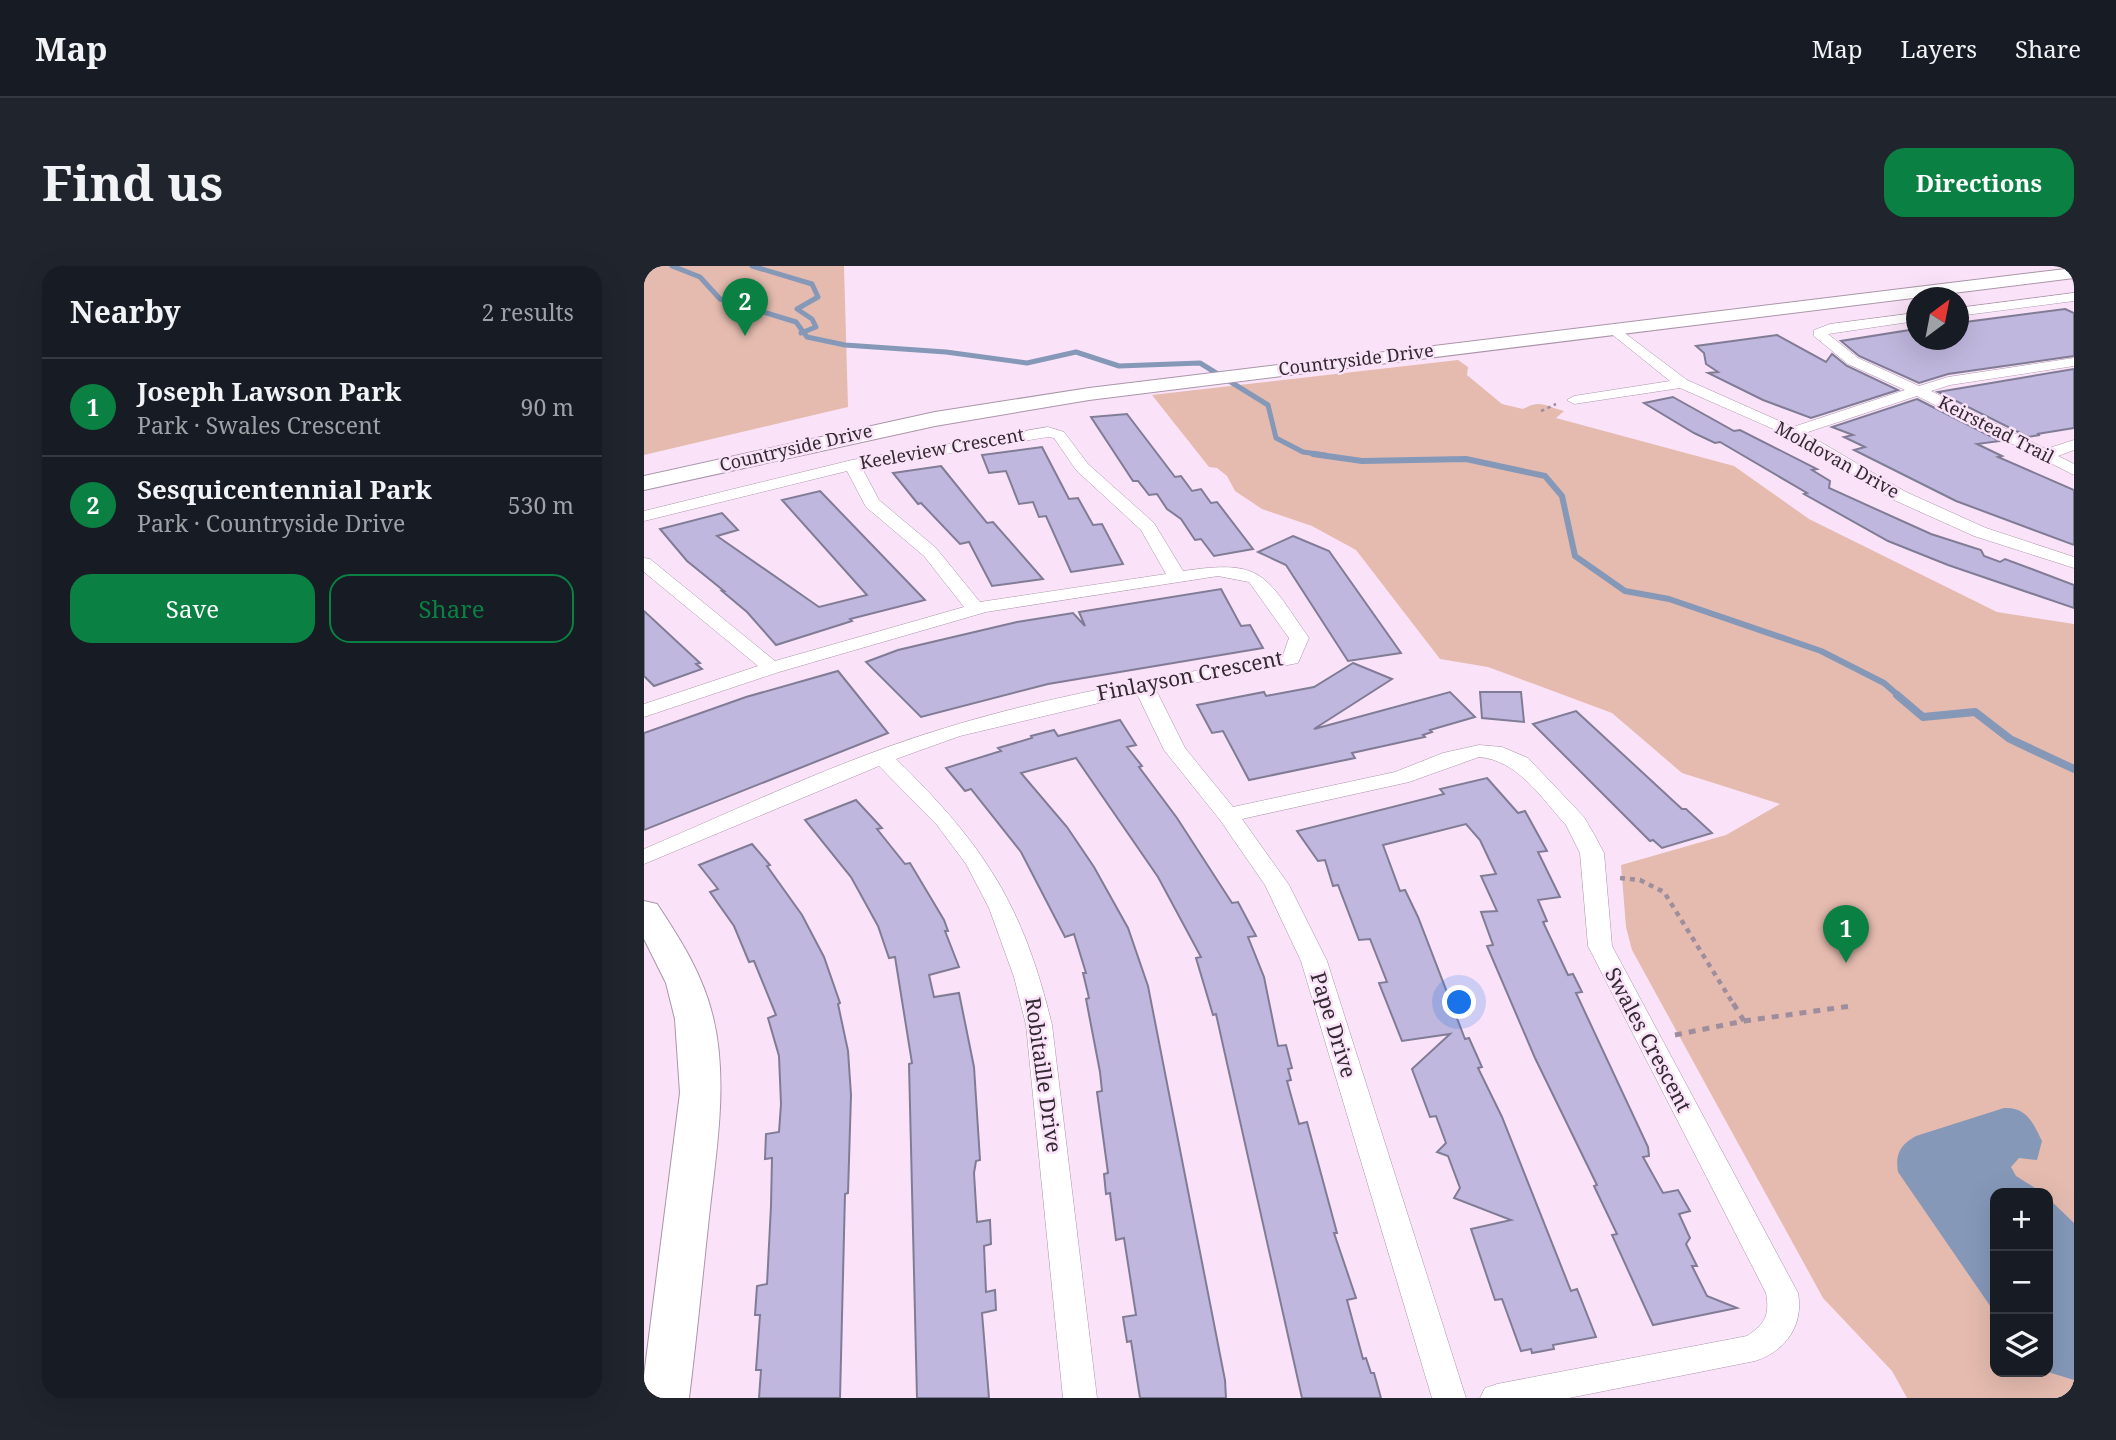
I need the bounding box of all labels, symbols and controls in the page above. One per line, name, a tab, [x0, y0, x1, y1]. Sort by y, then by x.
text: Map	[35, 26, 108, 71]
text: Map	[1812, 32, 1863, 65]
text: Layers	[1901, 32, 1977, 65]
text: Share	[2015, 32, 2081, 65]
button: Directions	[1884, 148, 2074, 217]
text: Find us	[42, 149, 223, 215]
pin: 2	[722, 278, 768, 336]
north arrow	[1906, 287, 1969, 350]
text: Nearby	[70, 291, 181, 332]
text: 2 results	[481, 296, 574, 328]
street label: Countryside Drive	[1277, 338, 1435, 380]
text: Joseph Lawson Park	[137, 373, 401, 409]
street label: Keirstead Trail	[1935, 390, 2059, 469]
text: 1	[87, 391, 100, 423]
text: 90 m	[521, 391, 574, 423]
text: Park · Swales Crescent	[137, 409, 381, 441]
street label: Moldovan Drive	[1771, 415, 1904, 503]
street label: Countryside Drive	[717, 418, 875, 476]
street label: Keeleview Crescent	[858, 422, 1026, 474]
text: Sesquicentennial Park	[137, 471, 432, 507]
text: 2	[87, 489, 100, 521]
text: 530 m	[508, 489, 574, 521]
text: Park · Countryside Drive	[137, 507, 405, 539]
button: Save	[70, 574, 315, 643]
button: Share	[329, 574, 574, 643]
street label: Finlayson Crescent	[1094, 643, 1285, 707]
pin: 1	[1823, 905, 1869, 963]
street label: Swales Crescent	[1599, 962, 1699, 1117]
street label: Pape Drive	[1305, 968, 1363, 1081]
your location	[1442, 985, 1476, 1019]
street label: Robitaille Drive	[1019, 995, 1069, 1154]
map controls	[1990, 1188, 2053, 1377]
button: +	[1990, 1188, 2053, 1251]
button: −	[1990, 1251, 2053, 1314]
button: layers	[1990, 1314, 2053, 1377]

